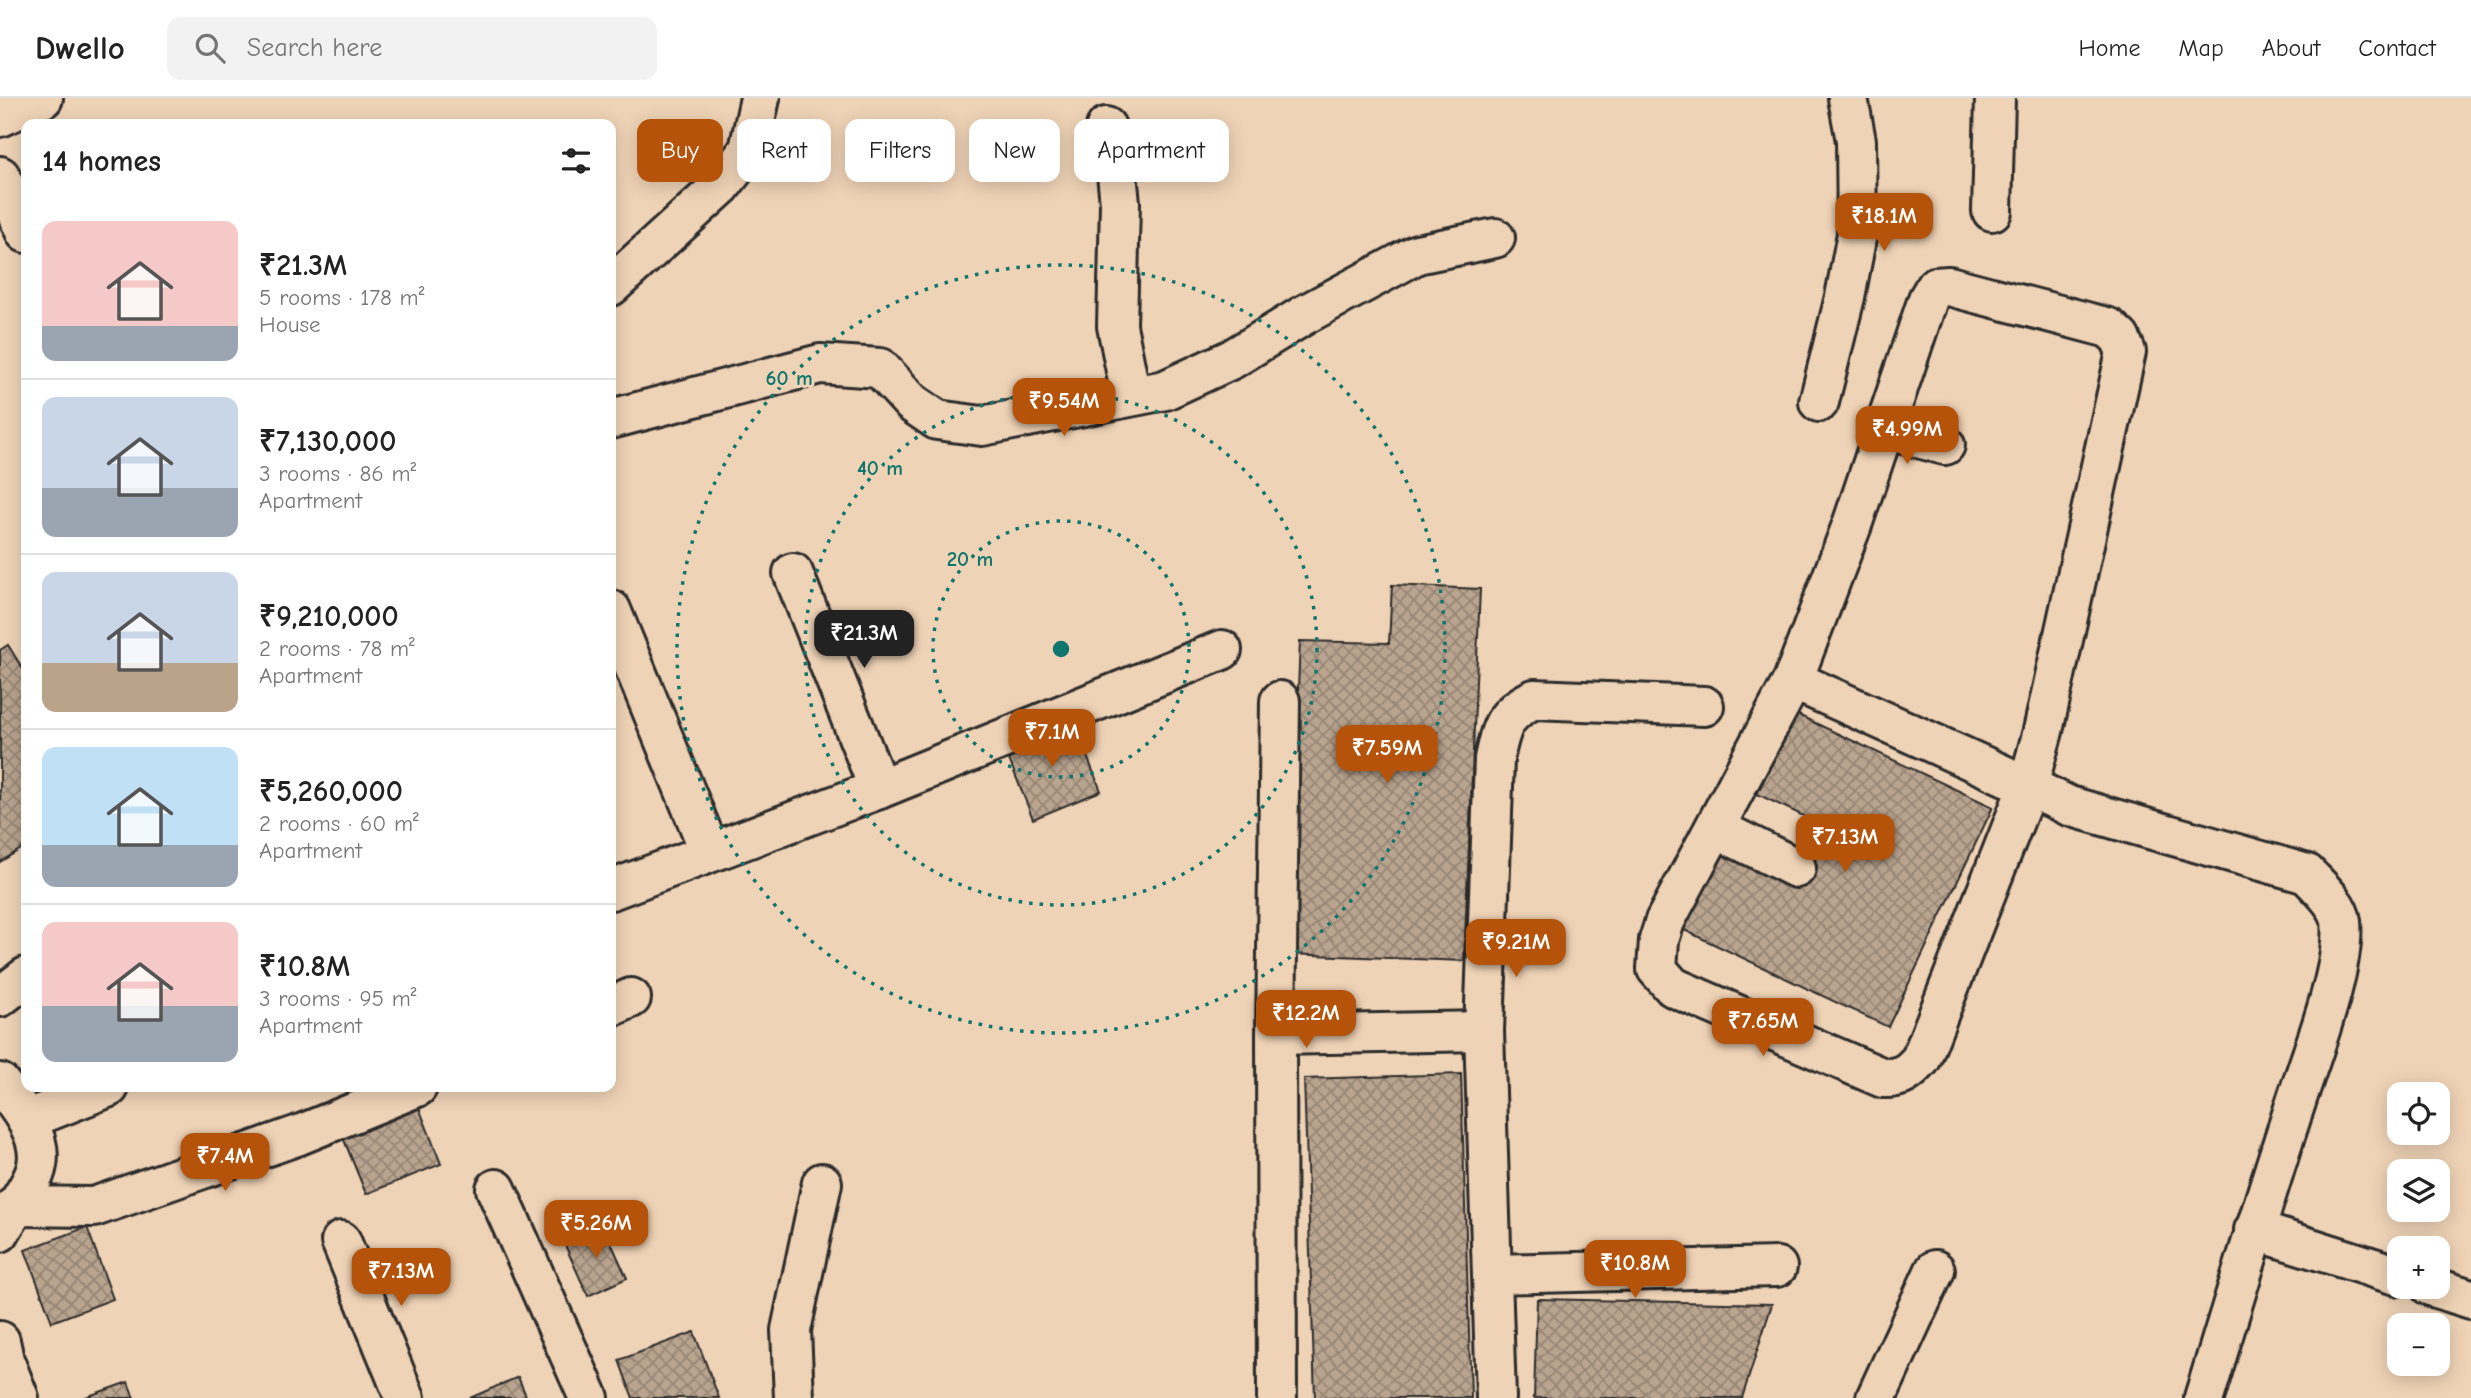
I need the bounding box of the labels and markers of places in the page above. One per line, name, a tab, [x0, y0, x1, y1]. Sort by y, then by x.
pin: ₹18.1M	[1827, 194, 1941, 253]
pin: ₹9.54M	[1007, 378, 1121, 438]
pin: ₹4.99M	[1850, 406, 1964, 466]
pin: ₹21.3M	[807, 610, 921, 670]
centre of rings	[1049, 637, 1073, 661]
pin: ₹7.1M	[1003, 710, 1101, 769]
pin: ₹7.59M	[1330, 726, 1444, 785]
pin: ₹7.13M	[1788, 814, 1902, 874]
pin: ₹9.21M	[1459, 920, 1573, 979]
pin: ₹12.2M	[1249, 990, 1363, 1050]
pin: ₹7.65M	[1706, 998, 1820, 1058]
pin: ₹7.4M	[176, 1134, 274, 1193]
pin: ₹5.26M	[539, 1200, 653, 1260]
pin: ₹10.8M	[1578, 1240, 1692, 1300]
pin: ₹7.13M	[344, 1248, 458, 1308]

